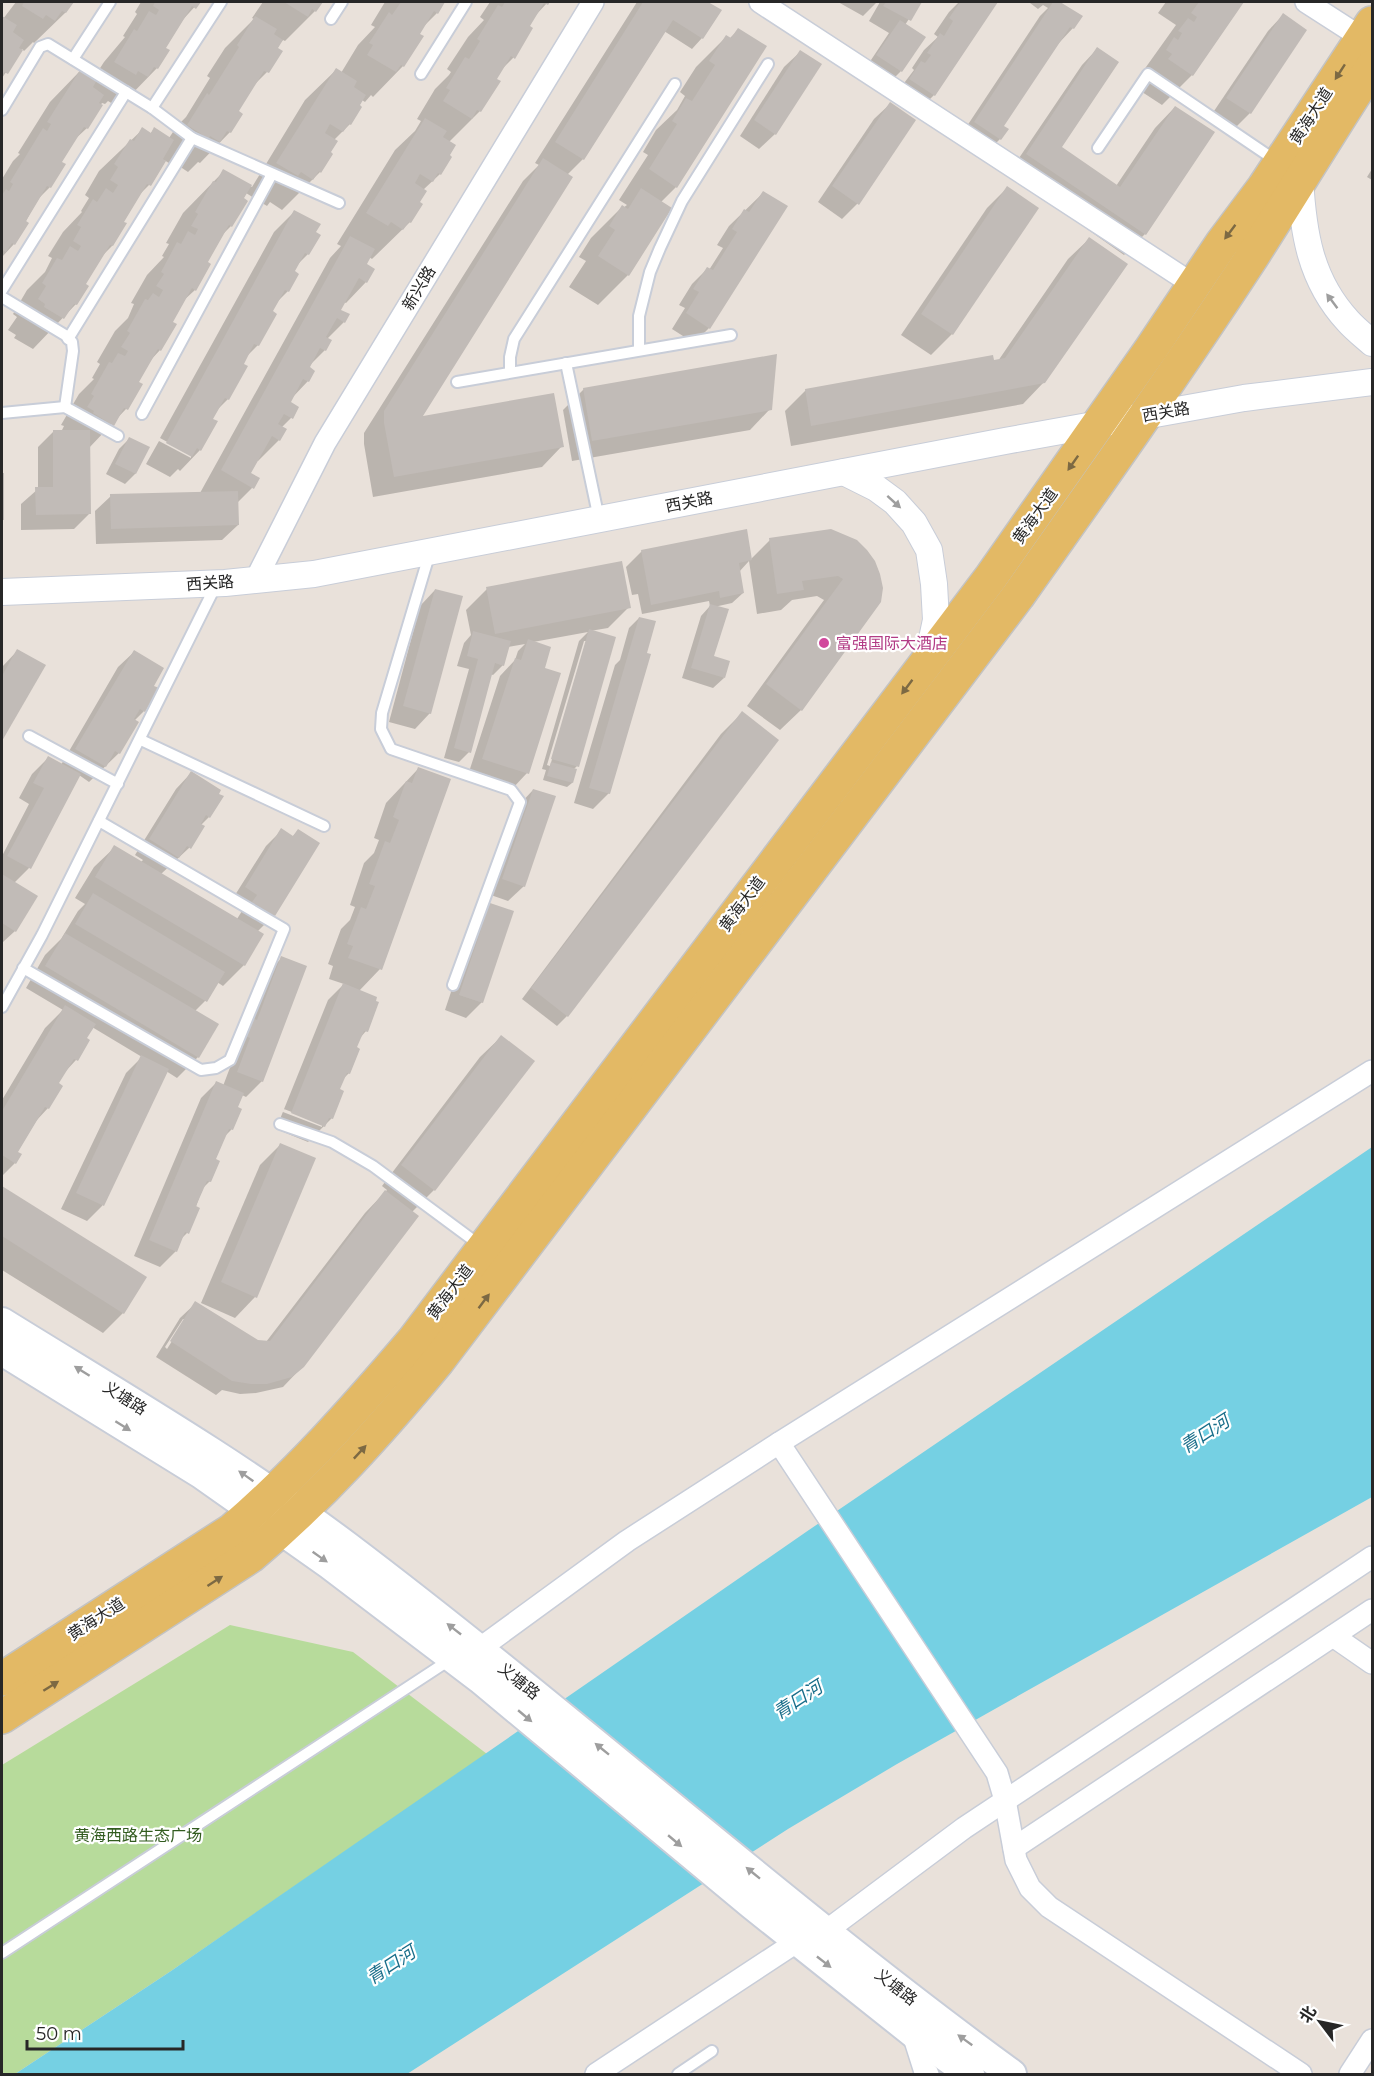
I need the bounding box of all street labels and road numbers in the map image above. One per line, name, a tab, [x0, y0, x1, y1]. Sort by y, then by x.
street label: 黄海大道	[1286, 84, 1336, 148]
street label: 新兴路	[398, 263, 440, 313]
street label: 西关路	[1141, 398, 1191, 426]
street label: 黄海大道	[1009, 485, 1061, 547]
street label: 西关路	[664, 488, 714, 516]
street label: 西关路	[185, 572, 235, 594]
street label: 黄海大道	[715, 873, 769, 935]
street label: 黄海大道	[423, 1261, 477, 1323]
street label: 义塘路	[100, 1377, 150, 1419]
street label: 黄海大道	[64, 1594, 128, 1644]
street label: 义塘路	[494, 1659, 544, 1703]
street label: 义塘路	[871, 1965, 921, 2009]

